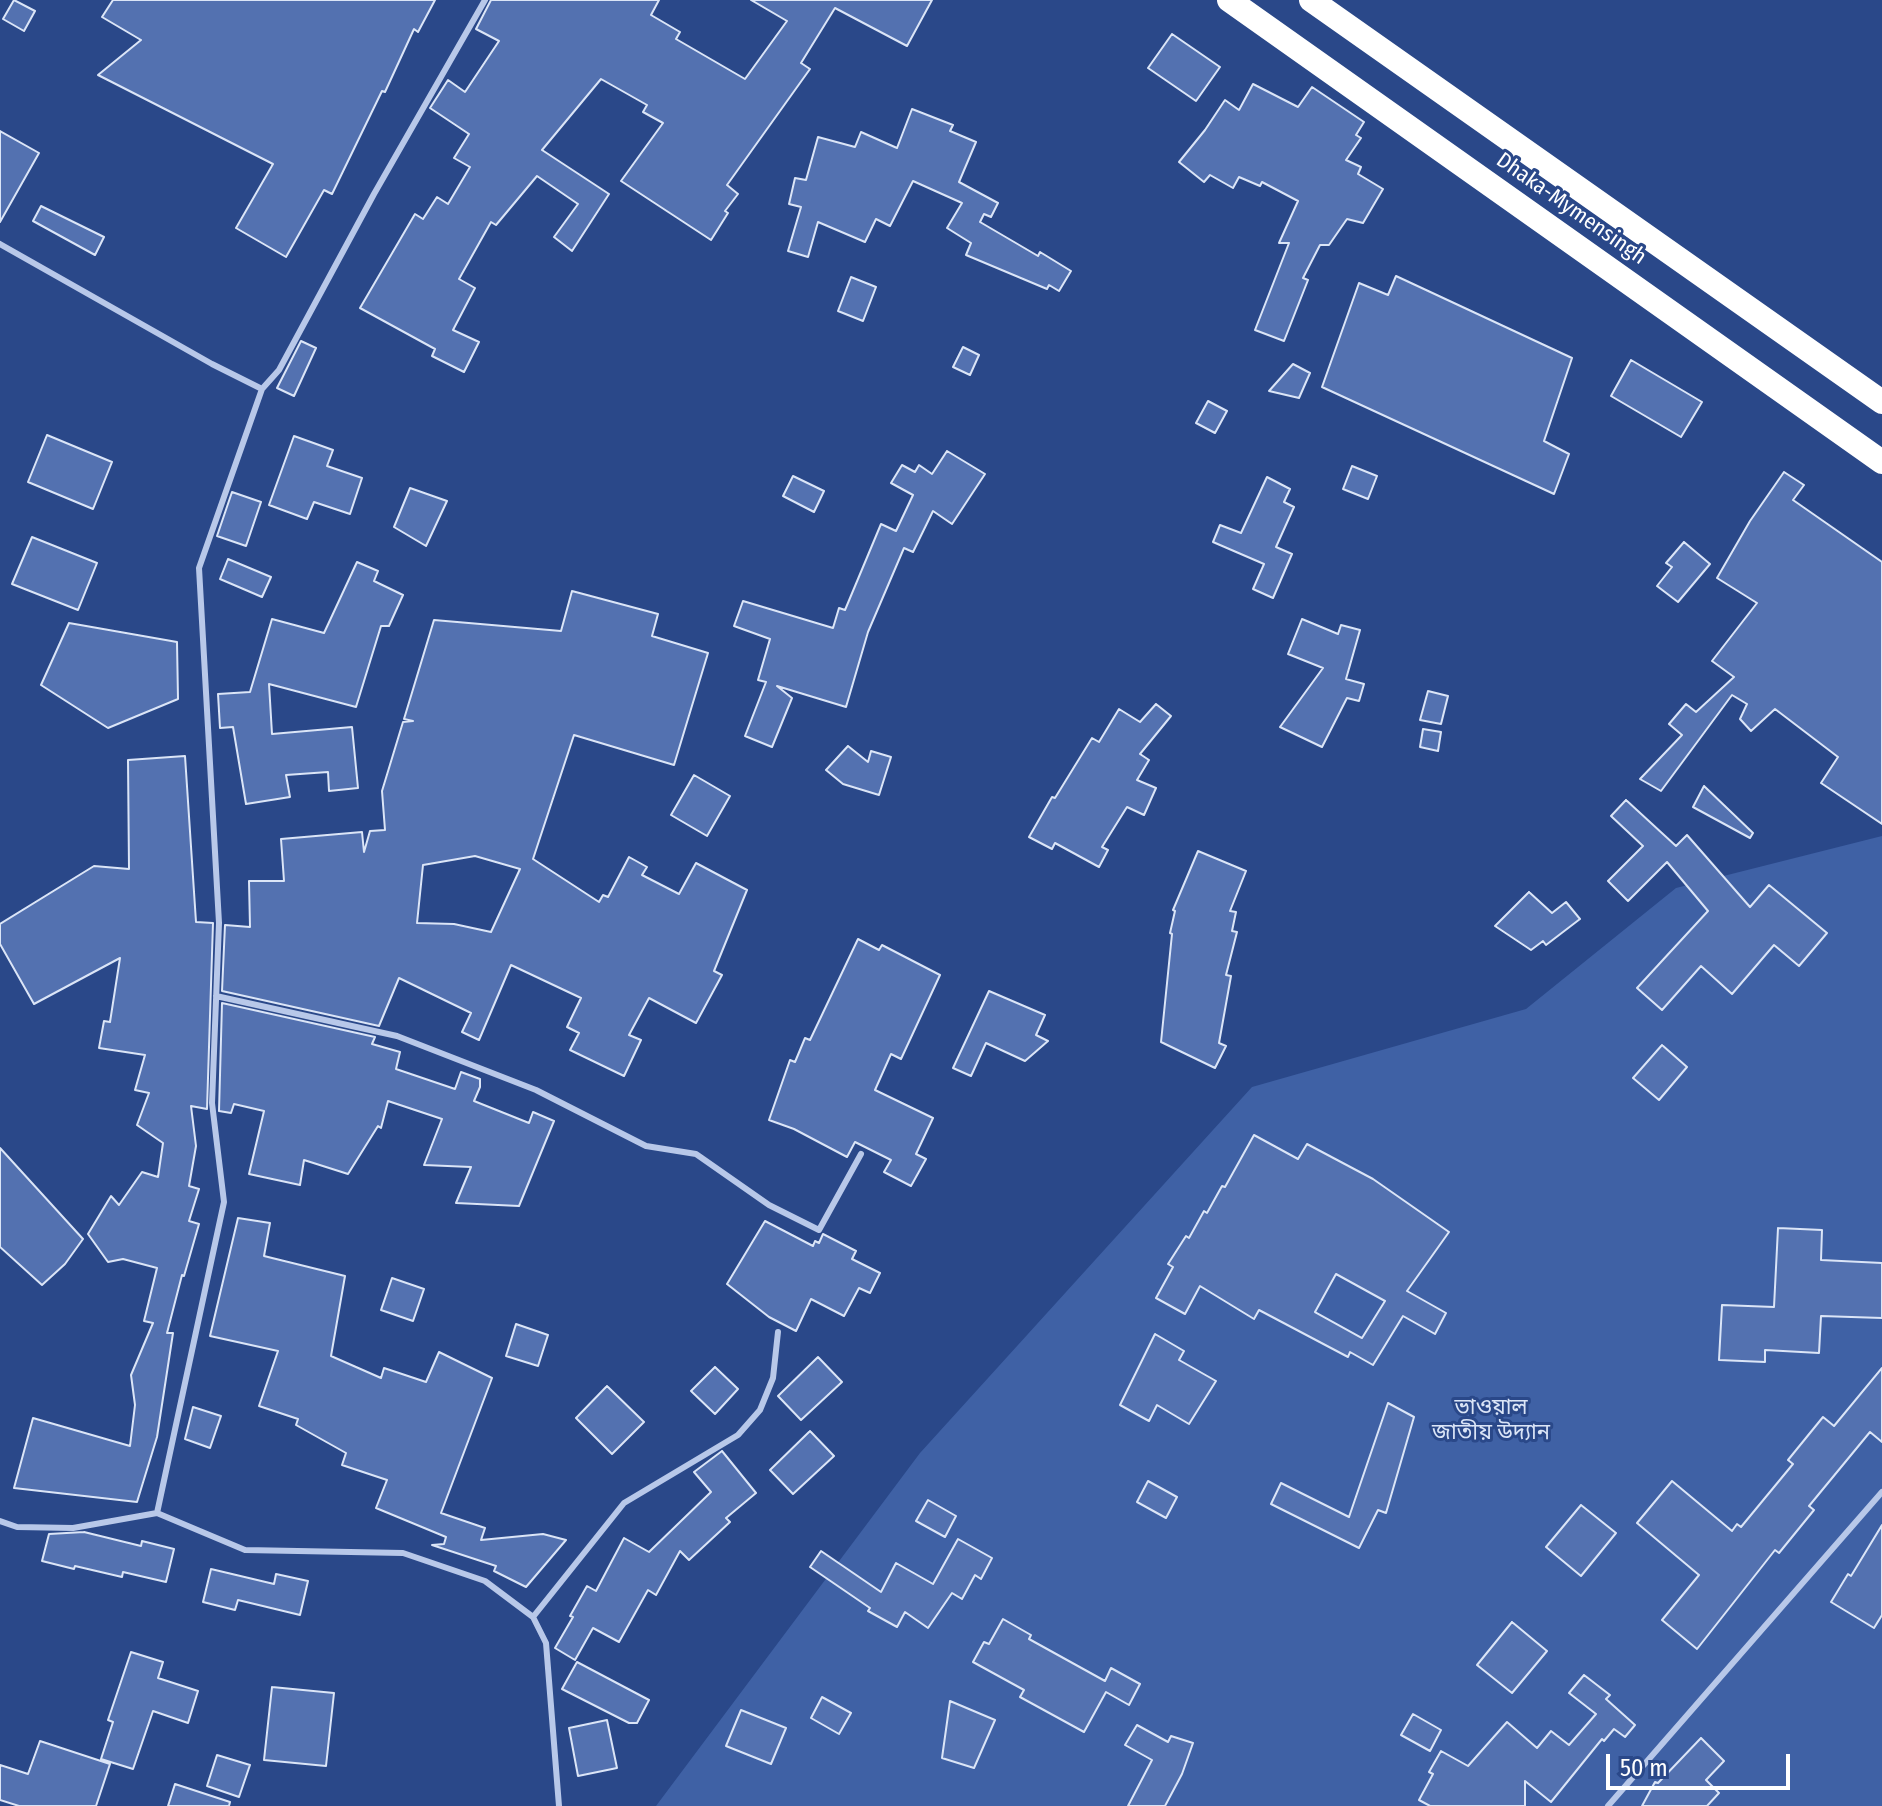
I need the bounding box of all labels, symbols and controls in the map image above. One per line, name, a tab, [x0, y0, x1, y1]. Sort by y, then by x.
street label: Dhaka-Mymensingh	[1491, 147, 1651, 271]
park label: ভাওয়াল জাতীয় উদ্যান	[1432, 1395, 1550, 1446]
scale bar	[1610, 1738, 1794, 1788]
text: 50 m	[1620, 1754, 1668, 1782]

